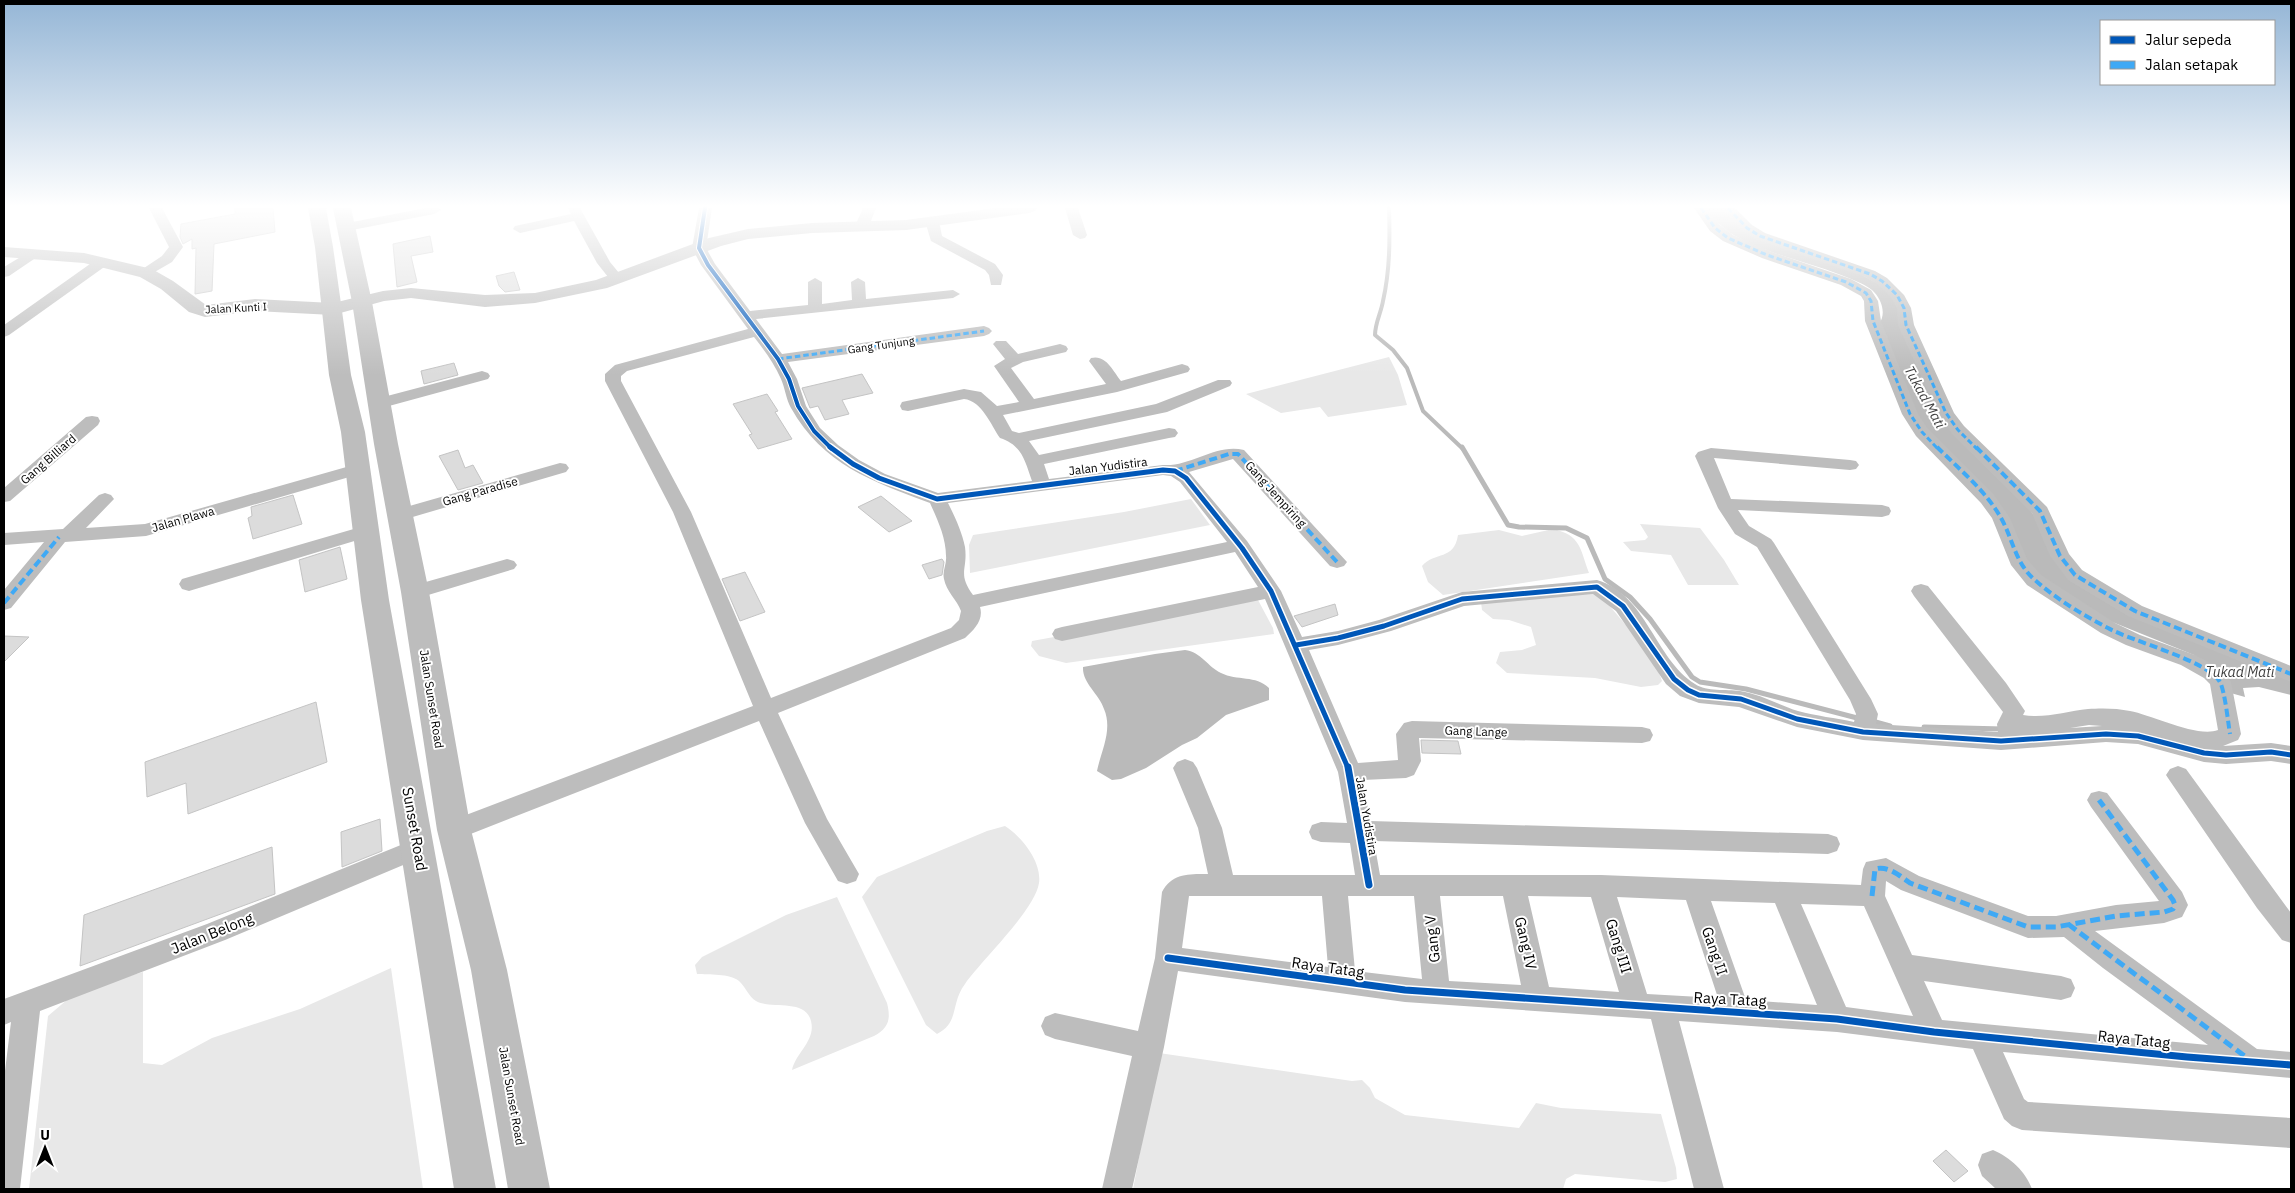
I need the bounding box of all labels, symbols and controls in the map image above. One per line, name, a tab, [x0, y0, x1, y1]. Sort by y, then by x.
legend	[2100, 20, 2275, 85]
text: Jalur sepeda	[2145, 30, 2232, 49]
text: Jalan setapak	[2145, 55, 2238, 74]
street label: Jalan Kunti I	[205, 299, 267, 317]
street label: Gang Tunjung	[847, 333, 916, 357]
water label: Tukad Mati	[1900, 363, 1950, 432]
street label: Gang Billiard	[17, 431, 79, 487]
street label: Jalan Yudistira	[1068, 454, 1149, 478]
street label: Gang Jempiring	[1242, 458, 1310, 531]
street label: Gang Paradise	[441, 473, 520, 509]
street label: Jalan Plawa	[150, 503, 217, 535]
street label: Jalan Sunset Road	[417, 649, 447, 749]
water label: Tukad Mati	[2206, 663, 2275, 681]
street label: Gang Lange	[1444, 722, 1508, 740]
street label: Jalan Yudistira	[1353, 776, 1381, 857]
street label: Sunset Road	[398, 786, 432, 872]
street label: Jalan Belong	[168, 908, 256, 958]
street label: Gang V	[1420, 914, 1444, 964]
street label: Gang IV	[1511, 915, 1541, 971]
street label: Gang III	[1602, 916, 1636, 976]
street label: Gang II	[1698, 924, 1732, 978]
street label: Raya Tatag	[1291, 953, 1366, 981]
street label: Raya Tatag	[1693, 988, 1767, 1010]
street label: Raya Tatag	[2097, 1026, 2171, 1052]
street label: Jalan Sunset Road	[496, 1046, 528, 1146]
north arrow	[20, 1123, 70, 1173]
text: U	[40, 1126, 50, 1144]

